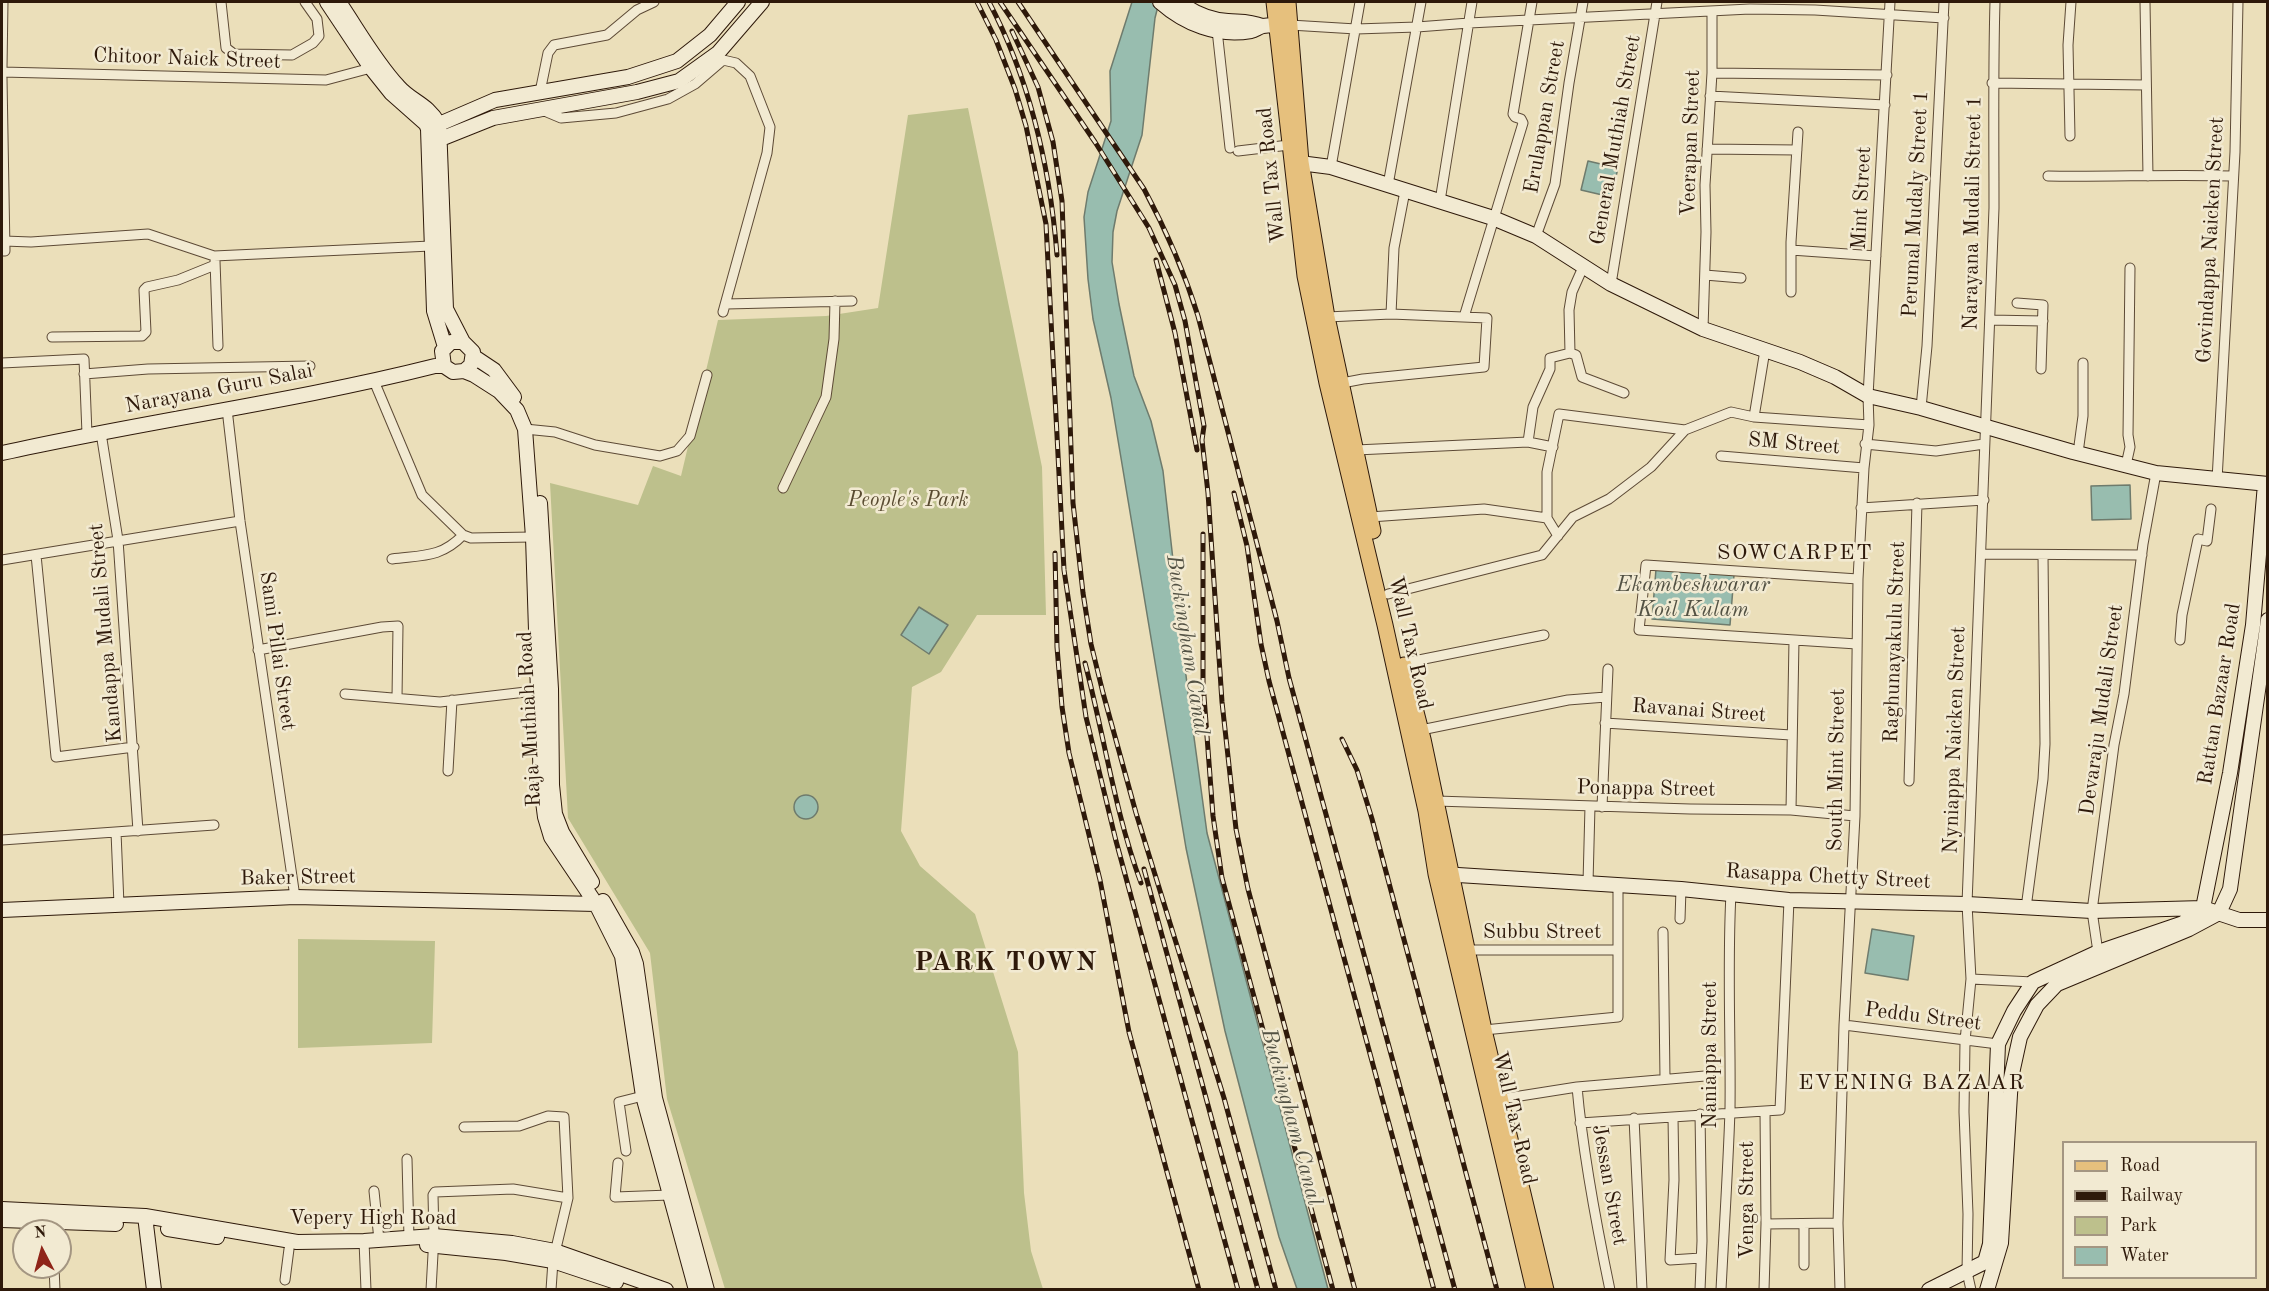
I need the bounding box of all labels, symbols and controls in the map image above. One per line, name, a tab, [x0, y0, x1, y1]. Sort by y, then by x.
street label: General Muthiah Street	[1585, 33, 1647, 247]
street label: Erulappan Street	[1519, 38, 1571, 196]
street label: Chitoor Naick Street	[93, 43, 281, 75]
street label: Veerapan Street	[1676, 69, 1706, 217]
street label: Perumal Mudaly Street 1	[1897, 90, 1935, 318]
street label: Narayana Mudali Street 1	[1958, 95, 1988, 331]
street label: Wall Tax Road	[1252, 106, 1292, 244]
street label: Govindappa Naicken Street	[2192, 116, 2230, 364]
street label: Mint Street	[1847, 146, 1877, 250]
street label: Narayana Guru Salai	[123, 358, 315, 420]
street label: SM Street	[1747, 427, 1841, 461]
park label: People's Park	[847, 487, 969, 513]
street label: Kandappa Mudali Street	[84, 522, 128, 744]
district label: SOWCARPET	[1717, 540, 1873, 566]
street label: Raghunayakulu Street	[1879, 541, 1911, 743]
water label: Buckingham Canal	[1160, 553, 1214, 737]
street label: Sami Pillai Street	[253, 570, 301, 732]
water label: Ekambeshwarar Koil Kulam	[1616, 572, 1770, 624]
street label: Wall Tax Road	[1382, 574, 1438, 712]
street label: Rattan Bazaar Road	[2193, 601, 2247, 787]
street label: Devaraju Mudali Street	[2075, 603, 2129, 817]
street label: Nyniappa Naicken Street	[1938, 626, 1972, 854]
street label: Raja Muthiah Road	[513, 630, 547, 808]
street label: South Mint Street	[1823, 688, 1851, 852]
street label: Ravanai Street	[1631, 694, 1767, 728]
street label: Ponappa Street	[1576, 775, 1716, 803]
street label: Rasappa Chetty Street	[1725, 859, 1931, 895]
street label: Baker Street	[240, 864, 356, 892]
street label: Subbu Street	[1483, 919, 1601, 945]
district label: PARK TOWN	[914, 947, 1098, 979]
street label: Naniappa Street	[1697, 981, 1723, 1129]
street label: Peddu Street	[1863, 997, 1983, 1037]
water label: Buckingham Canal	[1255, 1025, 1327, 1209]
street label: Wall Tax Road	[1486, 1049, 1542, 1187]
district label: EVENING BAZAAR	[1798, 1070, 2026, 1096]
street label: Jessan Street	[1586, 1123, 1632, 1247]
street label: Venga Street	[1734, 1141, 1760, 1259]
legend	[2062, 1141, 2257, 1279]
text: Road	[2120, 1157, 2160, 1175]
text: Railway	[2120, 1187, 2183, 1205]
street label: Vepery High Road	[289, 1205, 457, 1231]
text: Park	[2120, 1217, 2157, 1235]
north arrow	[12, 1219, 72, 1279]
text: N	[33, 1224, 47, 1242]
text: Water	[2120, 1247, 2169, 1265]

